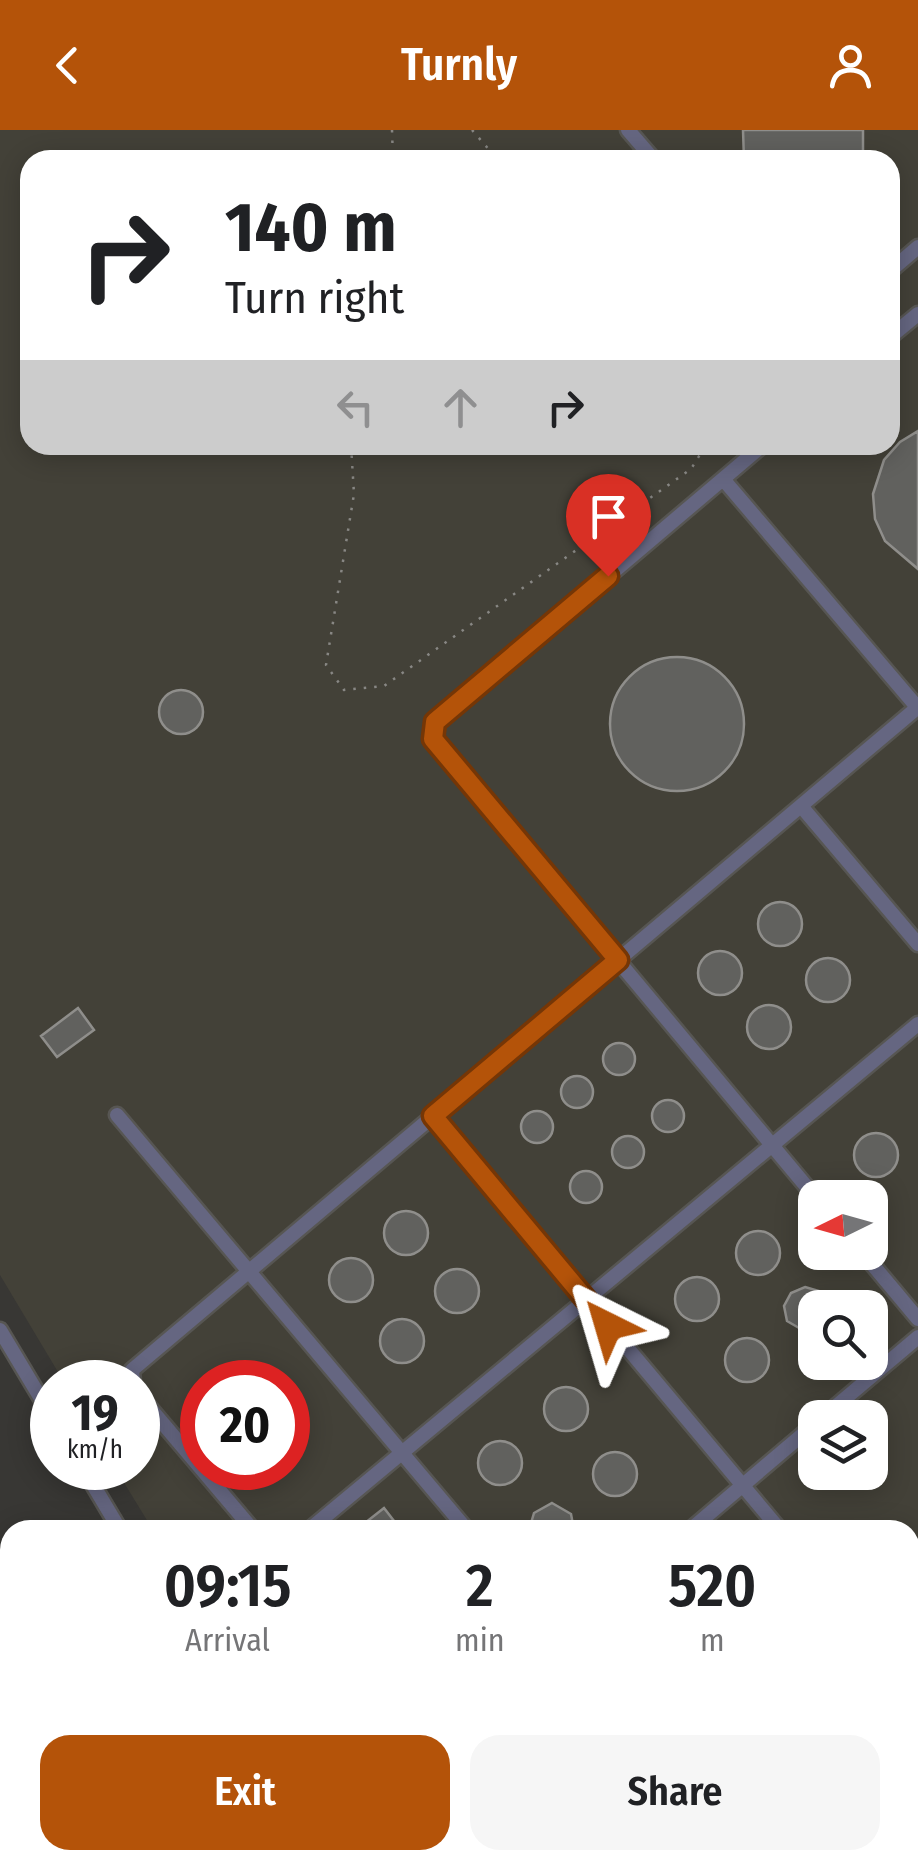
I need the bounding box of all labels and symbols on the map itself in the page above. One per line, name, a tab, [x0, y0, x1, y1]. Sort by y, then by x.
pin	[566, 474, 651, 577]
north arrow	[798, 1180, 888, 1270]
position arrow	[556, 1274, 660, 1378]
speed limit sign: 20	[180, 1360, 310, 1490]

